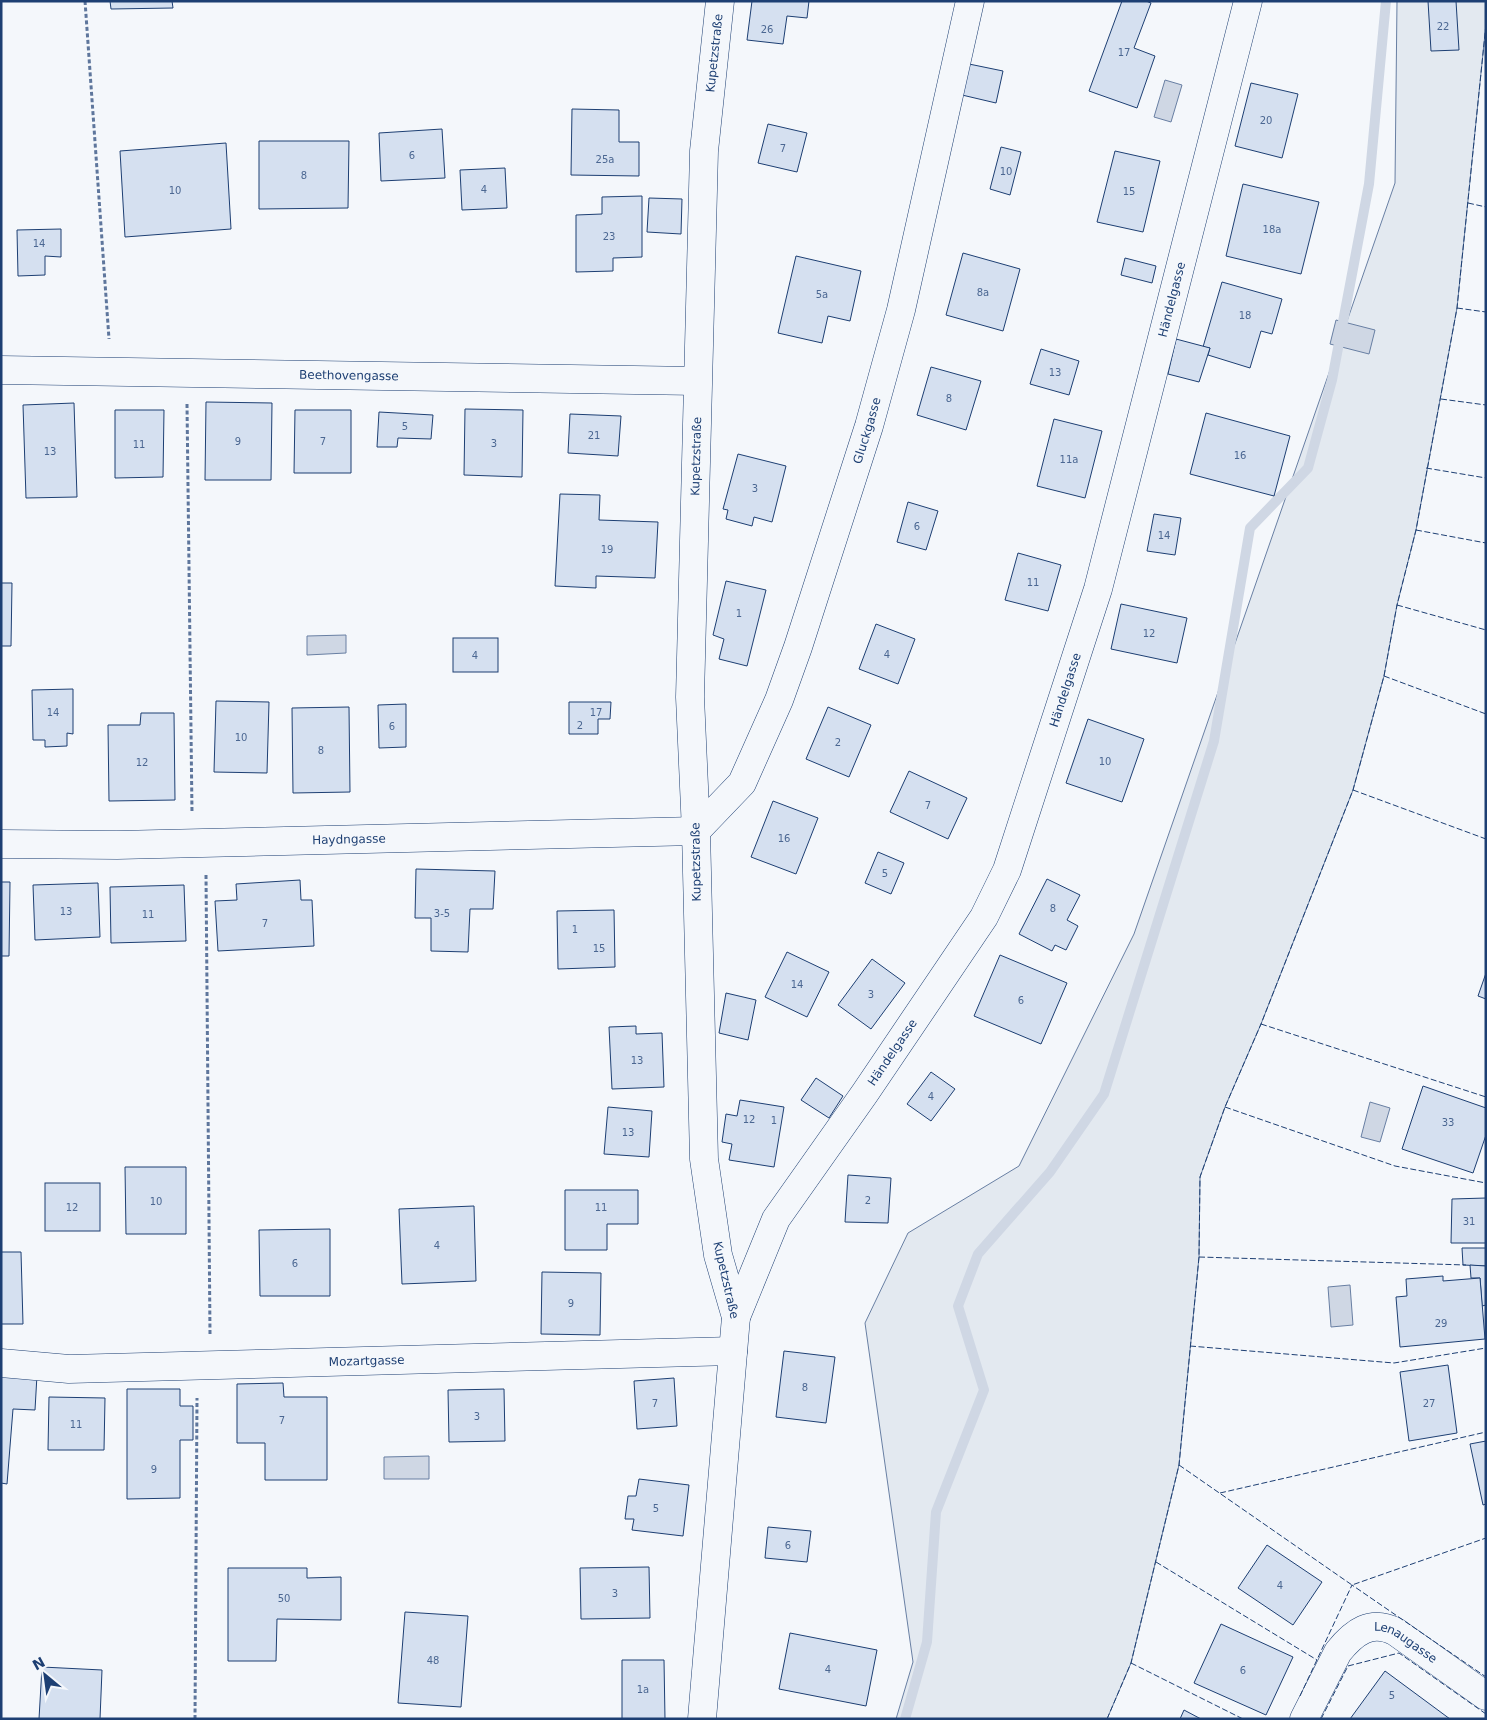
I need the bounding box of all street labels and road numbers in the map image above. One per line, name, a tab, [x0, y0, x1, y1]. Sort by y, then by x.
street label: Kupetzstraße	[703, 13, 726, 93]
street label: Händelgasse	[1156, 260, 1188, 339]
street label: Beethovengasse	[299, 368, 399, 383]
street label: Gluckgasse	[850, 396, 884, 466]
street label: Kupetzstraße	[688, 417, 704, 496]
street label: Händelgasse	[1047, 651, 1084, 729]
street label: Kupetzstraße	[688, 822, 704, 902]
street label: Haydngasse	[312, 832, 386, 847]
street label: Händelgasse	[865, 1017, 920, 1088]
street label: Kupetzstraße	[710, 1240, 742, 1320]
street label: Mozartgasse	[328, 1353, 405, 1369]
street label: Lenaugasse	[1374, 1620, 1440, 1666]

